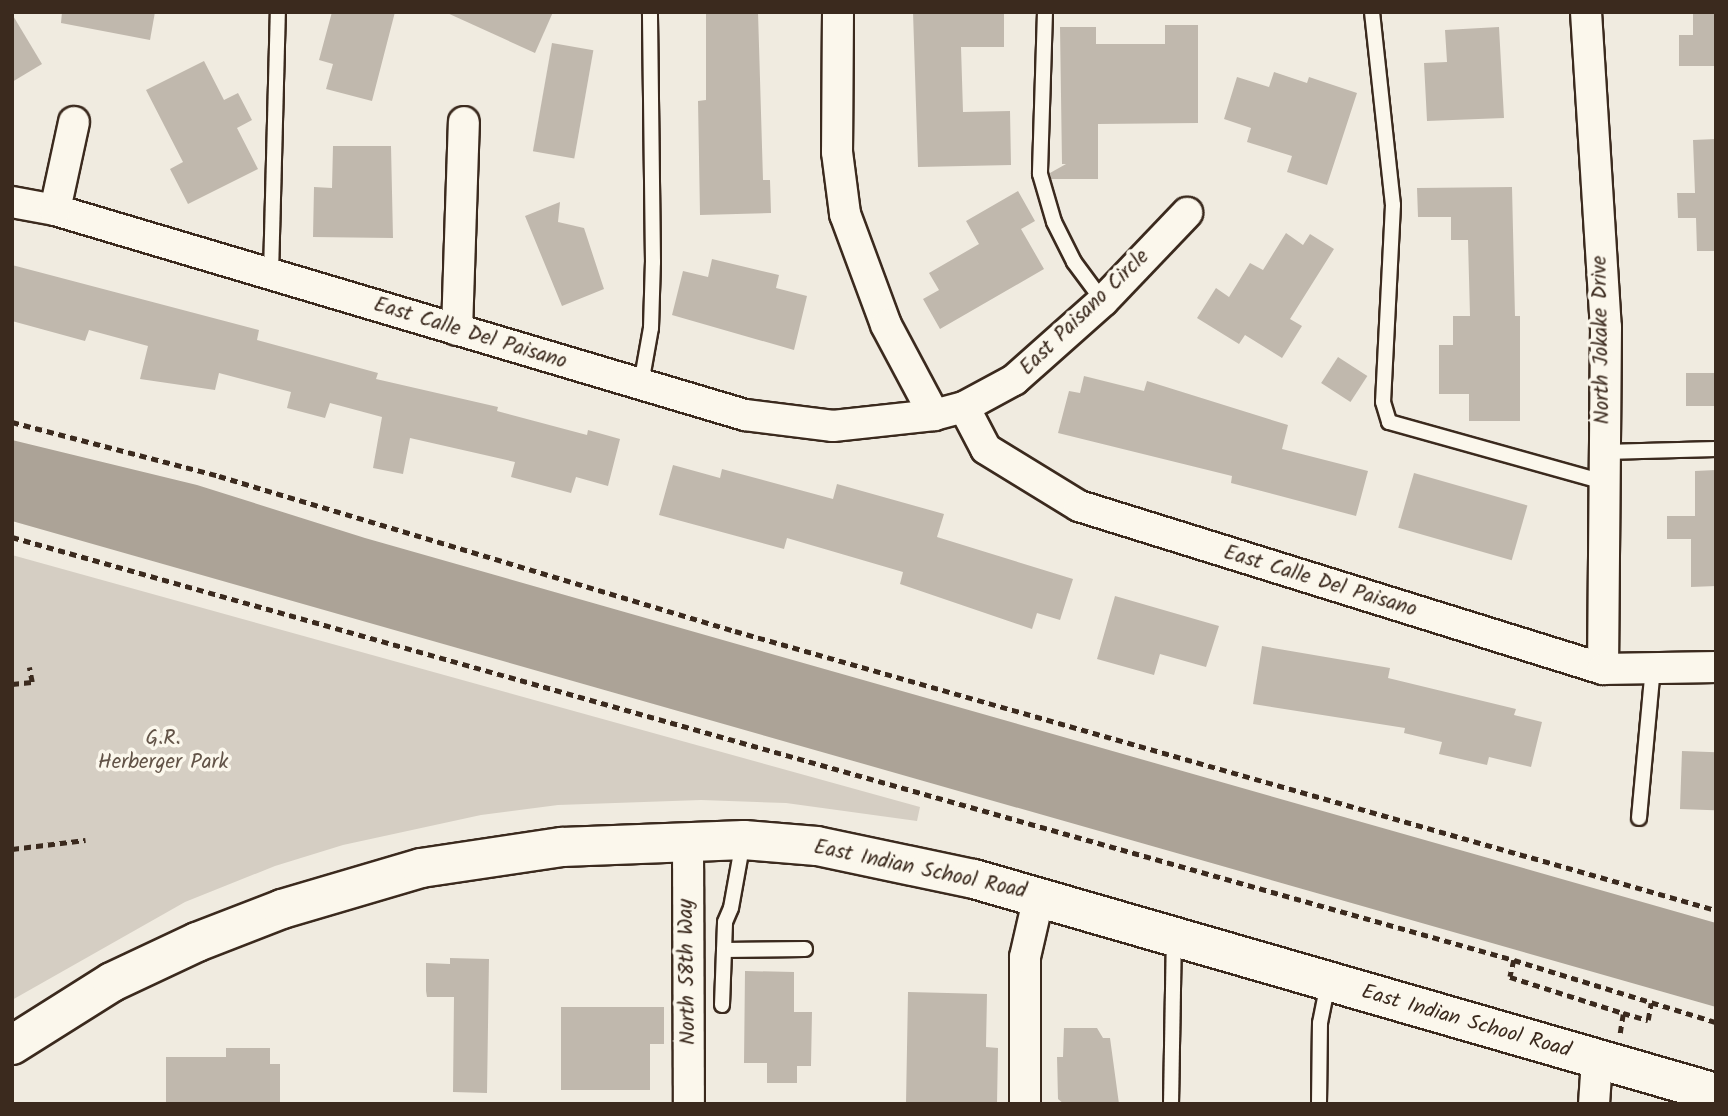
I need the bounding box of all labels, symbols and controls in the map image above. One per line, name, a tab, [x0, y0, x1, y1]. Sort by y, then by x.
street label: East Paisano Circle	[1015, 245, 1155, 381]
street label: North Jokake Drive	[1588, 255, 1616, 425]
street label: East Calle Del Paisano	[370, 293, 570, 375]
street label: East Calle Del Paisano	[1220, 541, 1420, 623]
park label: G.R. Herberger Park	[98, 726, 228, 776]
street label: East Indian School Road	[811, 835, 1029, 905]
street label: North 58th Way	[674, 899, 702, 1045]
street label: East Indian School Road	[1358, 980, 1574, 1064]

